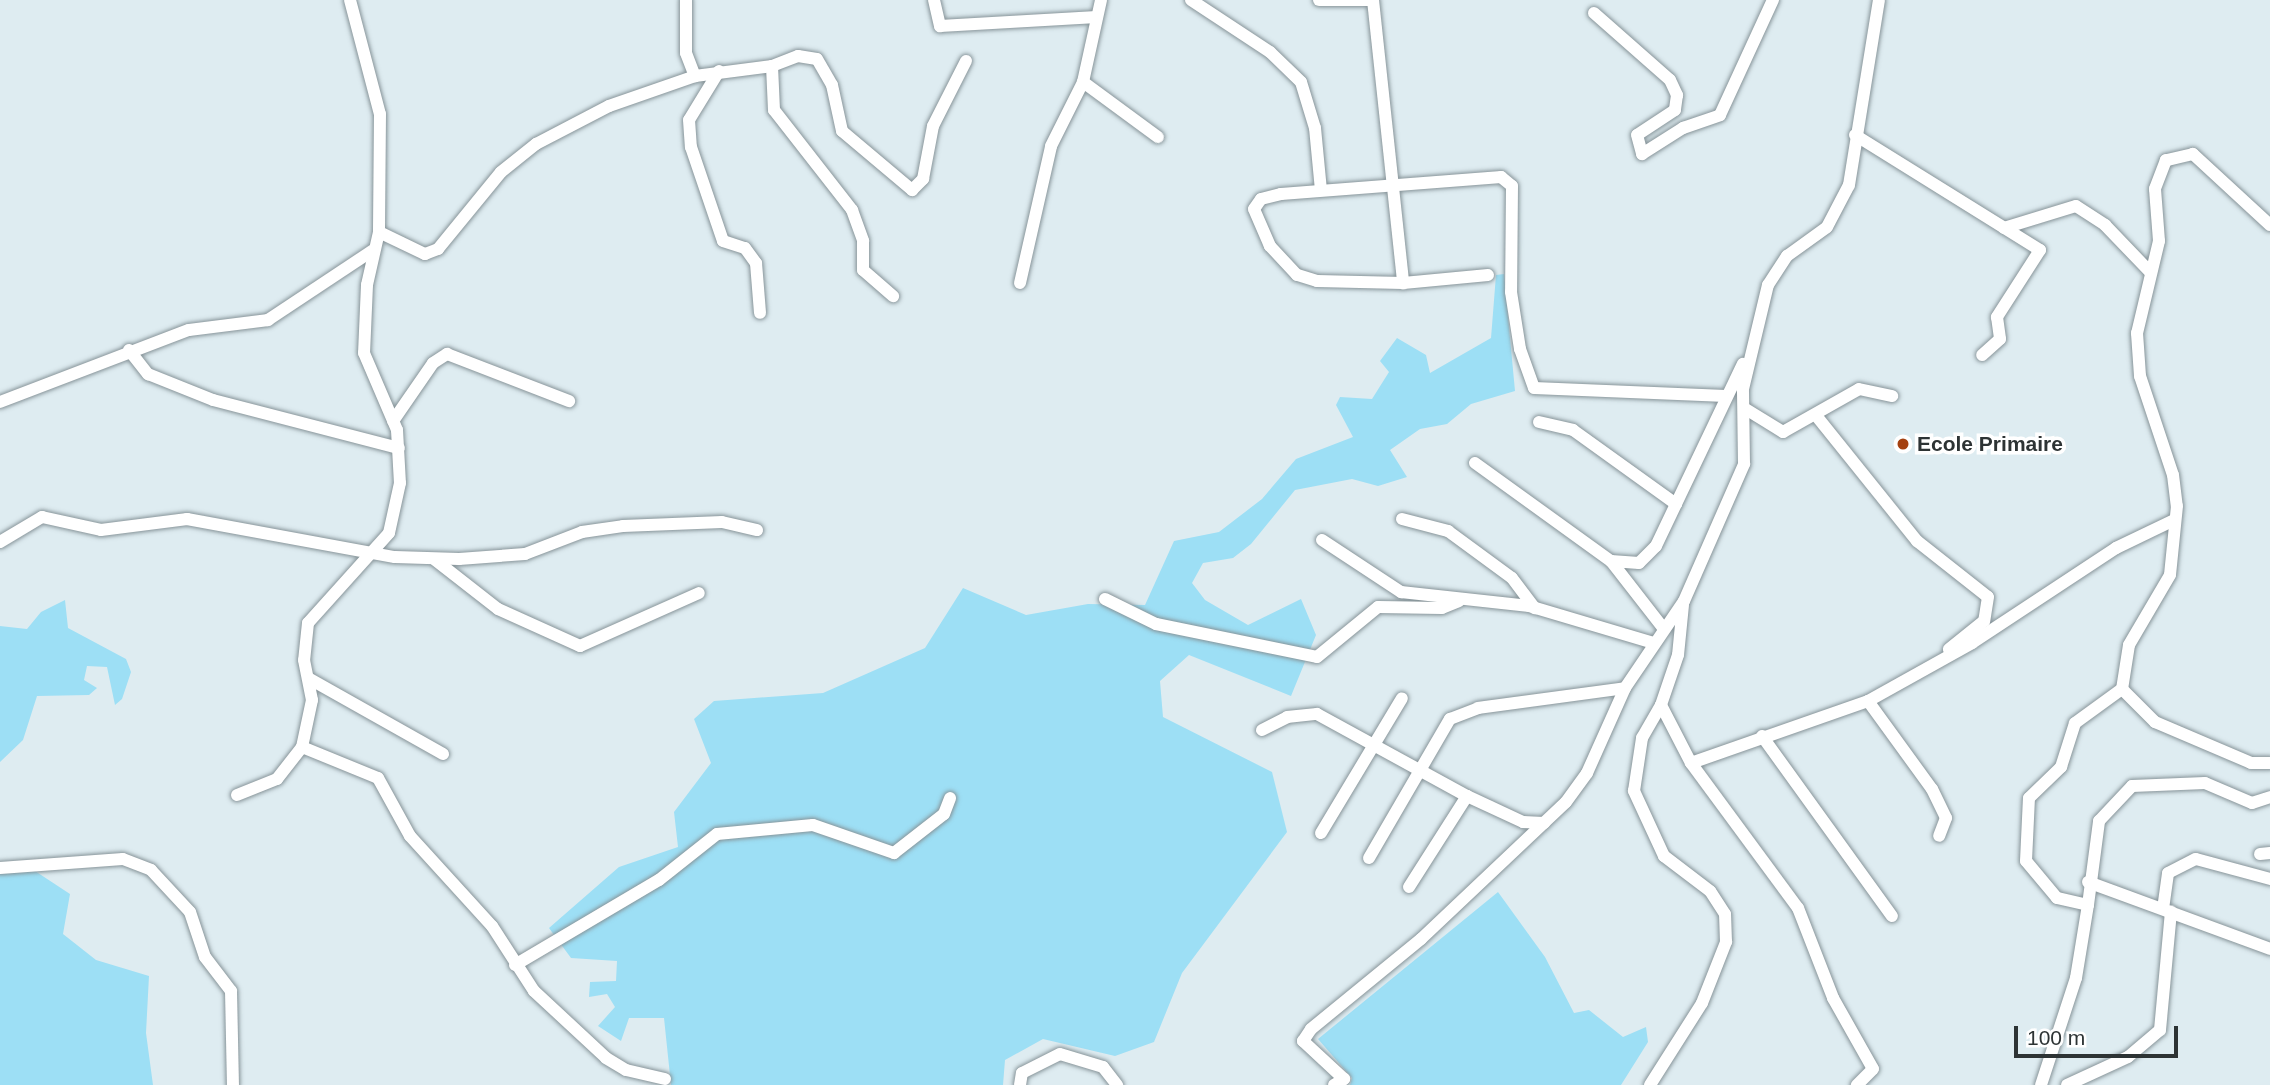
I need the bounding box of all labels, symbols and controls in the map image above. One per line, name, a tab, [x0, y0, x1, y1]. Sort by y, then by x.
place label: Ecole Primaire	[1917, 431, 2063, 457]
marker: Ecole Primaire	[1895, 436, 1911, 452]
scale bar	[2018, 1012, 2182, 1056]
text: 100 m	[2027, 1026, 2085, 1049]

